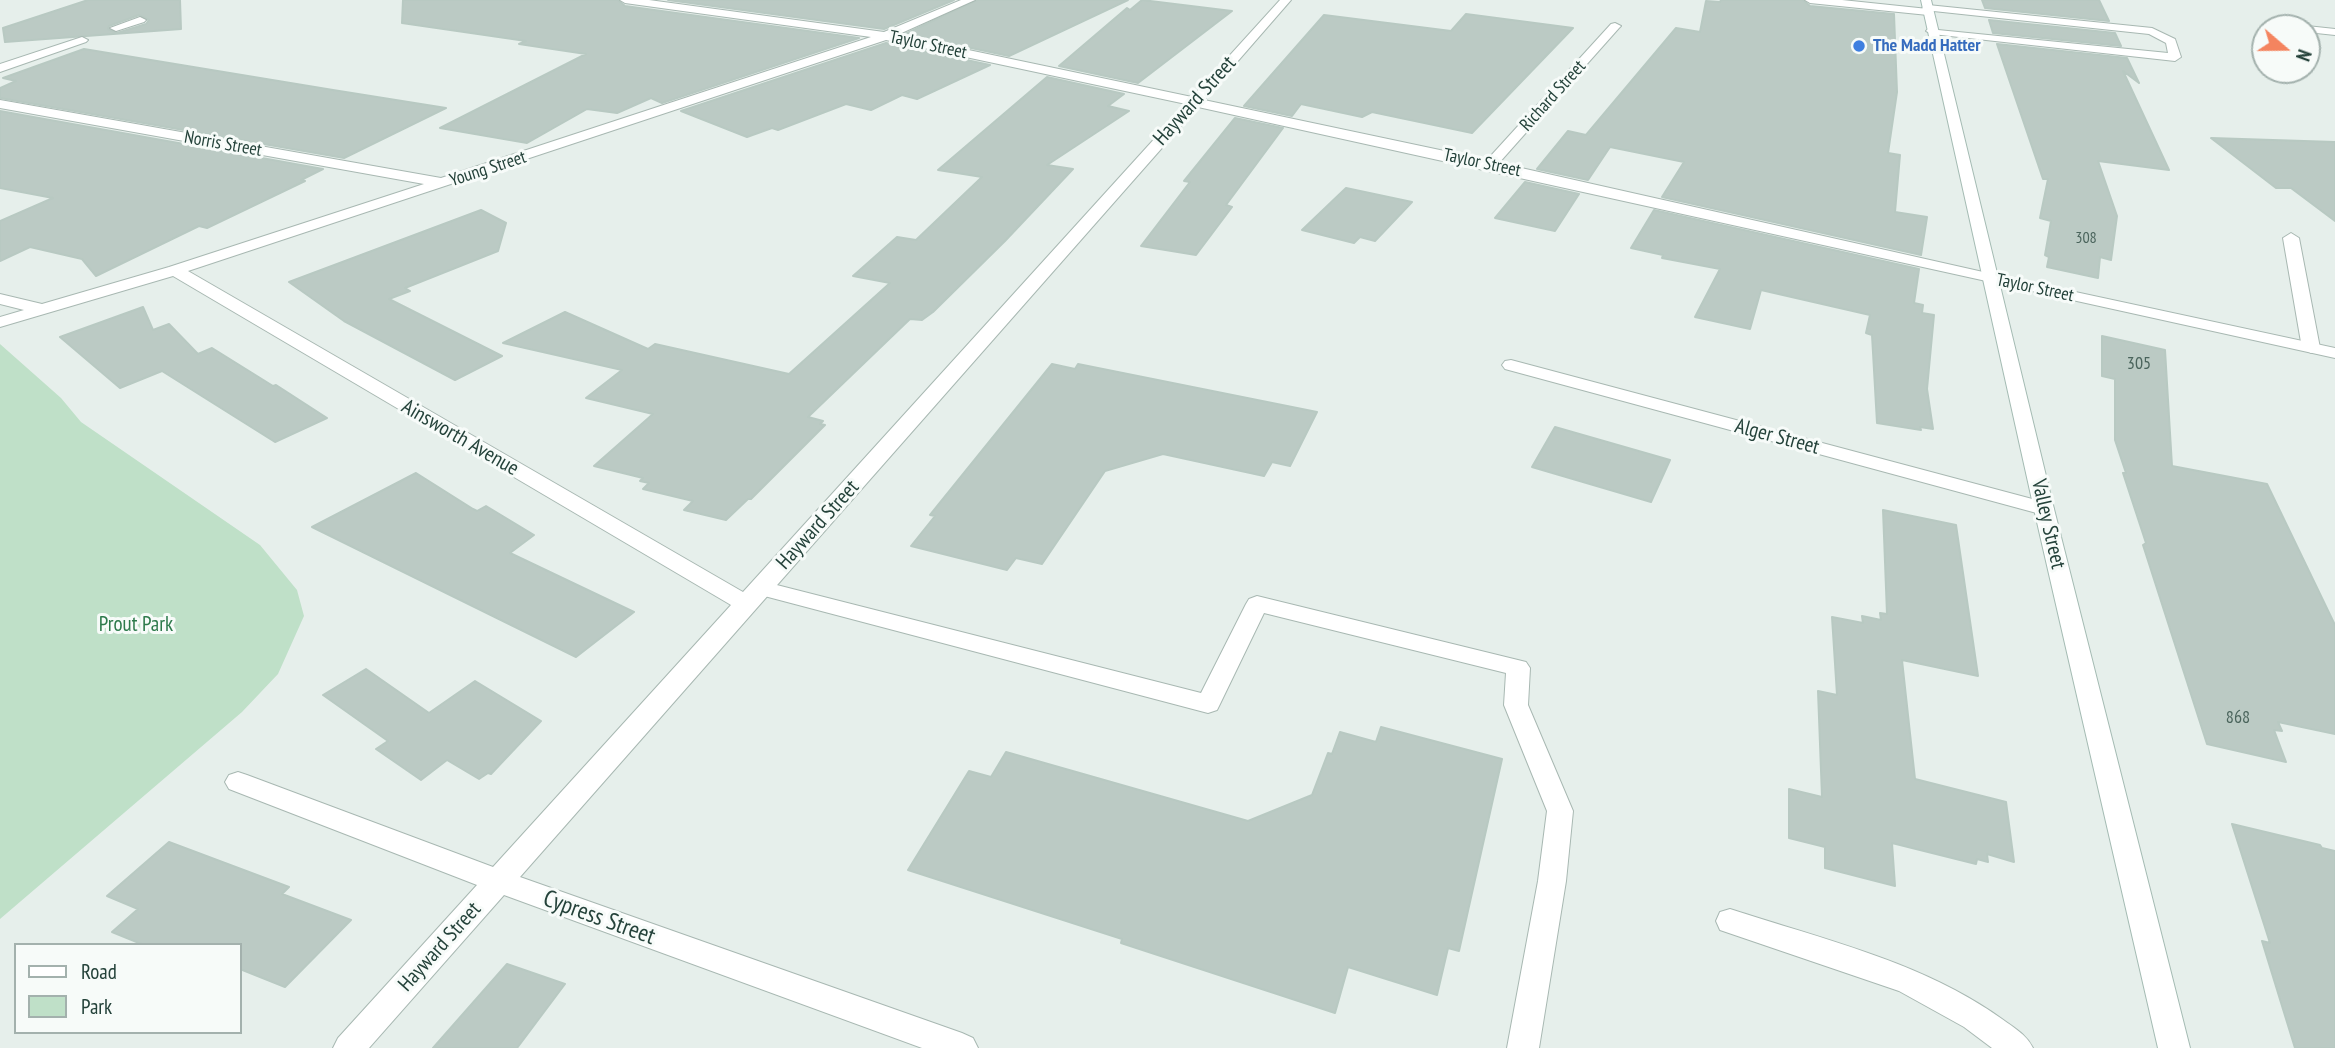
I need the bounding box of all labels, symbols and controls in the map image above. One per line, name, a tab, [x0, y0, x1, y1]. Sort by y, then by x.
north arrow	[2251, 14, 2321, 84]
street label: Taylor Street	[887, 26, 969, 64]
place label: The Madd Hatter	[1873, 35, 1980, 57]
marker: The Madd Hatter	[1851, 38, 1867, 54]
text: N	[2291, 47, 2317, 64]
street label: Hayward Street	[1148, 51, 1242, 151]
street label: Richard Street	[1516, 56, 1590, 136]
street label: Norris Street	[183, 127, 263, 161]
street label: Taylor Street	[1441, 144, 1523, 182]
street label: Young Street	[447, 146, 529, 192]
house number: 308	[2075, 228, 2097, 248]
street label: Taylor Street	[1994, 269, 2076, 307]
house number: 305	[2127, 353, 2151, 375]
street label: Ainsworth Avenue	[397, 394, 523, 482]
street label: Alger Street	[1732, 414, 1822, 460]
street label: Hayward Street	[771, 475, 865, 575]
street label: Valley Street	[2025, 477, 2071, 571]
park label: Prout Park	[99, 612, 173, 638]
house number: 868	[2226, 707, 2250, 729]
street label: Cypress Street	[539, 884, 659, 952]
street label: Hayward Street	[393, 897, 487, 997]
legend	[14, 943, 242, 1034]
text: Road	[81, 958, 117, 985]
text: Park	[81, 993, 112, 1020]

